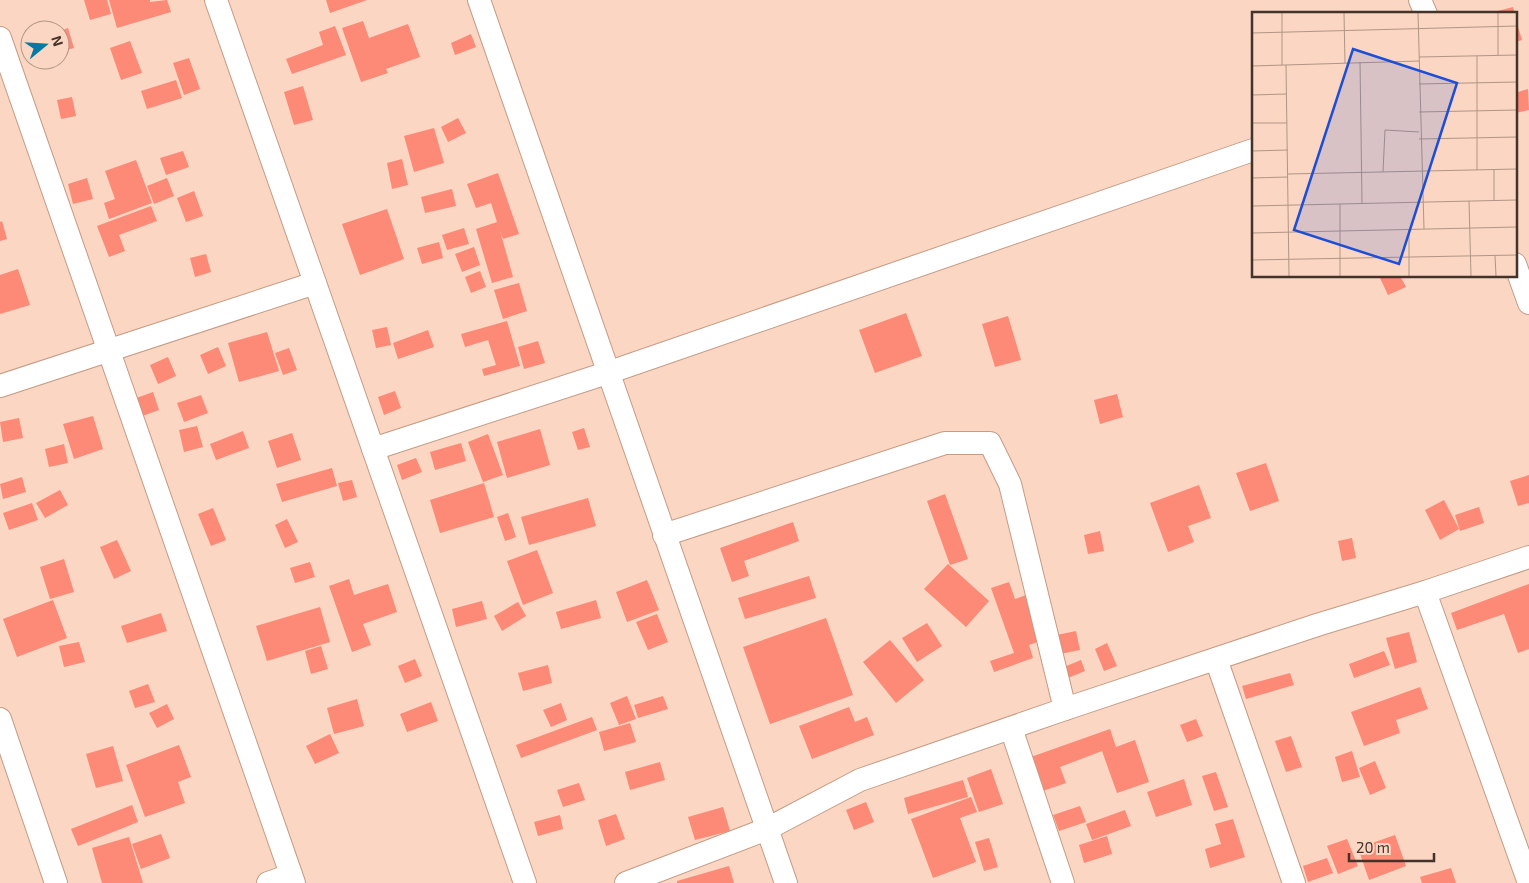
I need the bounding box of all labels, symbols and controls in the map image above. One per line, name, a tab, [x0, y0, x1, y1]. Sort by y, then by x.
inset map	[1252, 12, 1516, 278]
north arrow	[20, 20, 70, 70]
text: N	[48, 33, 67, 48]
scale bar	[1349, 830, 1434, 862]
text: 20 m	[1356, 838, 1390, 856]

